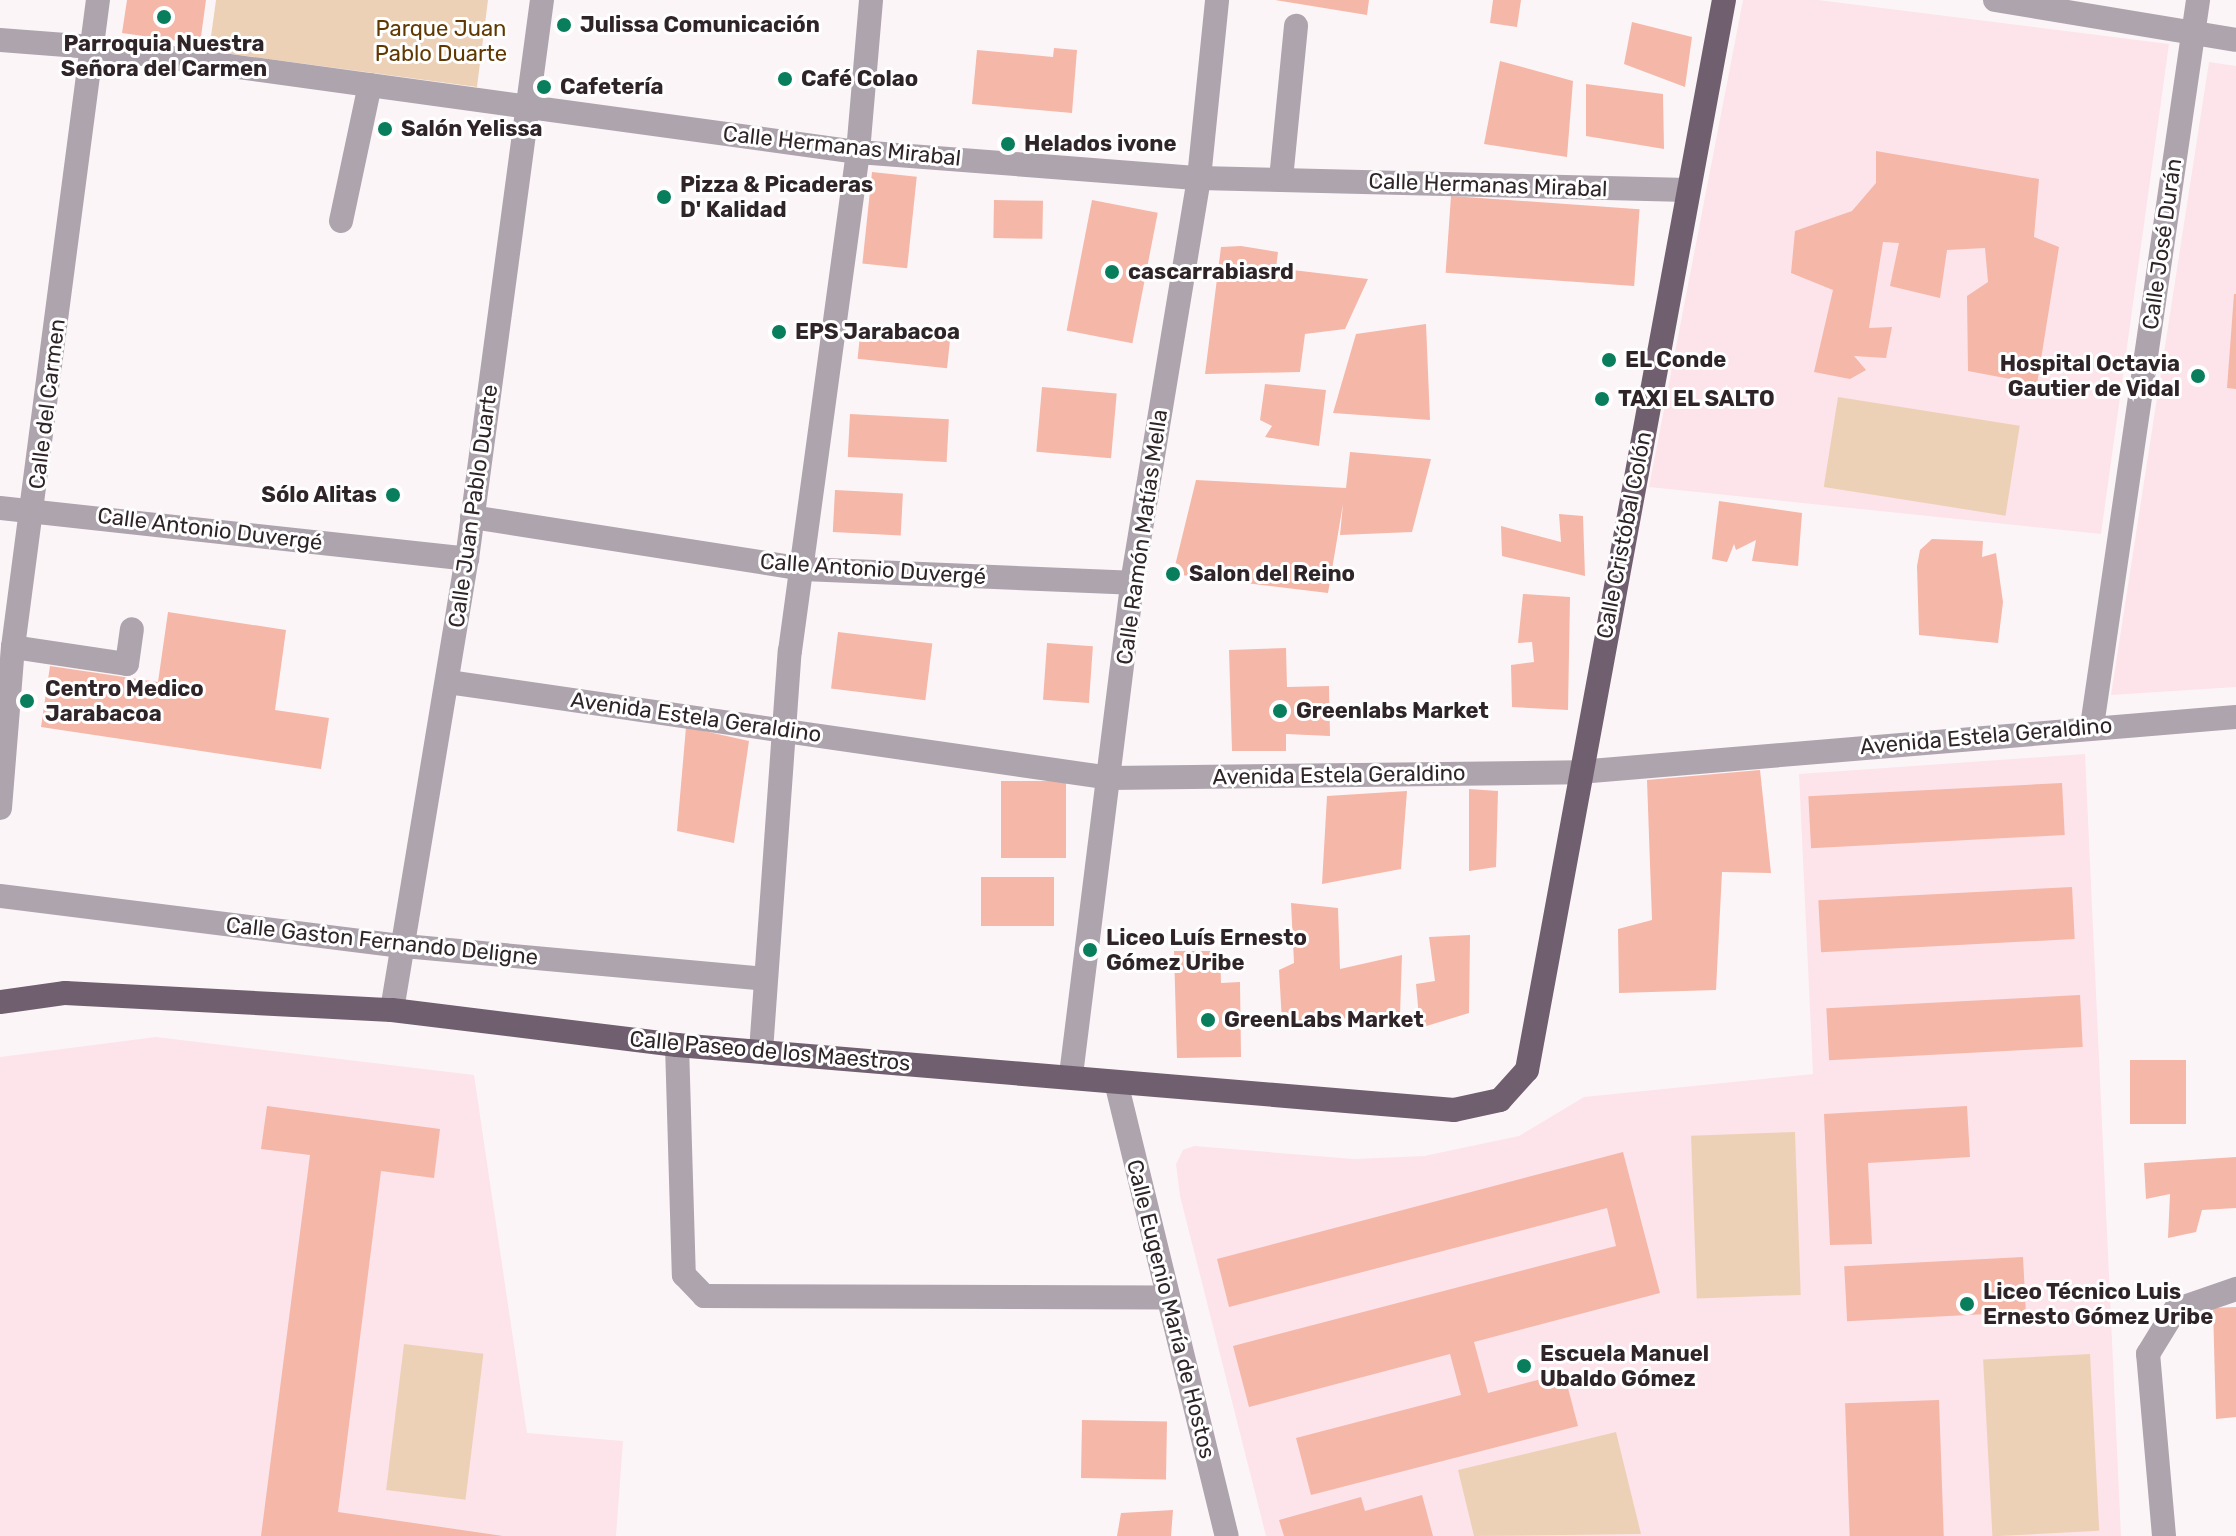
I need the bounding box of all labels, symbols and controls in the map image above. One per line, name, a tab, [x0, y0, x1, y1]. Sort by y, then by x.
marker: Parroquia Nuestra Señora del Carmen	[155, 8, 173, 26]
place label: Julissa Comunicación	[580, 12, 820, 38]
park label: Parque Juan Pablo Duarte	[375, 15, 507, 66]
marker: Julissa Comunicación	[555, 16, 573, 34]
place label: Parroquia Nuestra Señora del Carmen	[61, 30, 267, 82]
place label: Café Colao	[801, 66, 918, 92]
marker: Café Colao	[776, 70, 794, 88]
place label: Cafetería	[560, 74, 664, 100]
marker: Cafetería	[535, 78, 553, 96]
place label: Salón Yelissa	[401, 116, 543, 142]
marker: Salón Yelissa	[376, 120, 394, 138]
street label: Calle Hermanas Mirabal	[722, 120, 962, 172]
place label: Helados ivone	[1024, 131, 1177, 157]
marker: Helados ivone	[999, 135, 1017, 153]
street label: Calle José Durán	[2137, 157, 2187, 331]
street label: Calle Hermanas Mirabal	[1368, 168, 1608, 202]
place label: Pizza & Picaderas D' Kalidad	[680, 171, 873, 222]
marker: Pizza & Picaderas D' Kalidad	[655, 188, 673, 206]
place label: cascarrabiasrd	[1128, 259, 1294, 285]
marker: cascarrabiasrd	[1103, 263, 1121, 281]
street label: Calle del Carmen	[23, 317, 71, 491]
place label: EPS Jarabacoa	[795, 319, 960, 345]
marker: EPS Jarabacoa	[770, 323, 788, 341]
place label: EL Conde	[1625, 347, 1727, 373]
place label: Hospital Octavia Gautier de Vidal	[2000, 350, 2180, 402]
marker: EL Conde	[1600, 351, 1618, 369]
marker: Hospital Octavia Gautier de Vidal	[2187, 365, 2209, 387]
street label: Calle Juan Pablo Duarte	[443, 383, 503, 629]
place label: TAXI EL SALTO	[1618, 386, 1775, 412]
marker: TAXI EL SALTO	[1593, 390, 1611, 408]
street label: Calle Ramón Matías Mella	[1111, 408, 1173, 666]
street label: Calle Cristóbal Colón	[1591, 429, 1657, 641]
place label: Sólo Alitas	[261, 482, 377, 508]
marker: Sólo Alitas	[384, 486, 402, 504]
street label: Calle Antonio Duvergé	[96, 502, 324, 556]
street label: Calle Antonio Duvergé	[759, 548, 987, 590]
place label: Salon del Reino	[1189, 561, 1355, 587]
marker: Salon del Reino	[1164, 565, 1182, 583]
place label: Centro Medico Jarabacoa	[45, 675, 204, 726]
street label: Avenida Estela Geraldino	[569, 686, 823, 748]
marker: Centro Medico Jarabacoa	[16, 690, 38, 712]
place label: Greenlabs Market	[1296, 698, 1489, 724]
marker: Greenlabs Market	[1271, 702, 1289, 720]
street label: Avenida Estela Geraldino	[1859, 712, 2113, 760]
street label: Avenida Estela Geraldino	[1212, 760, 1466, 790]
street label: Calle Gaston Fernando Deligne	[225, 911, 539, 971]
place label: Liceo Luís Ernesto Gómez Uribe	[1106, 924, 1307, 976]
marker: Liceo Luís Ernesto Gómez Uribe	[1081, 941, 1099, 959]
place label: GreenLabs Market	[1224, 1007, 1424, 1033]
marker: GreenLabs Market	[1199, 1011, 1217, 1029]
street label: Calle Paseo de los Maestros	[628, 1026, 912, 1076]
street label: Calle Eugenio María de Hostos	[1121, 1157, 1221, 1461]
place label: Liceo Técnico Luis Ernesto Gómez Uribe	[1983, 1278, 2213, 1330]
marker: Liceo Técnico Luis Ernesto Gómez Uribe	[1958, 1295, 1976, 1313]
place label: Escuela Manuel Ubaldo Gómez	[1540, 1340, 1709, 1392]
marker: Escuela Manuel Ubaldo Gómez	[1515, 1357, 1533, 1375]

